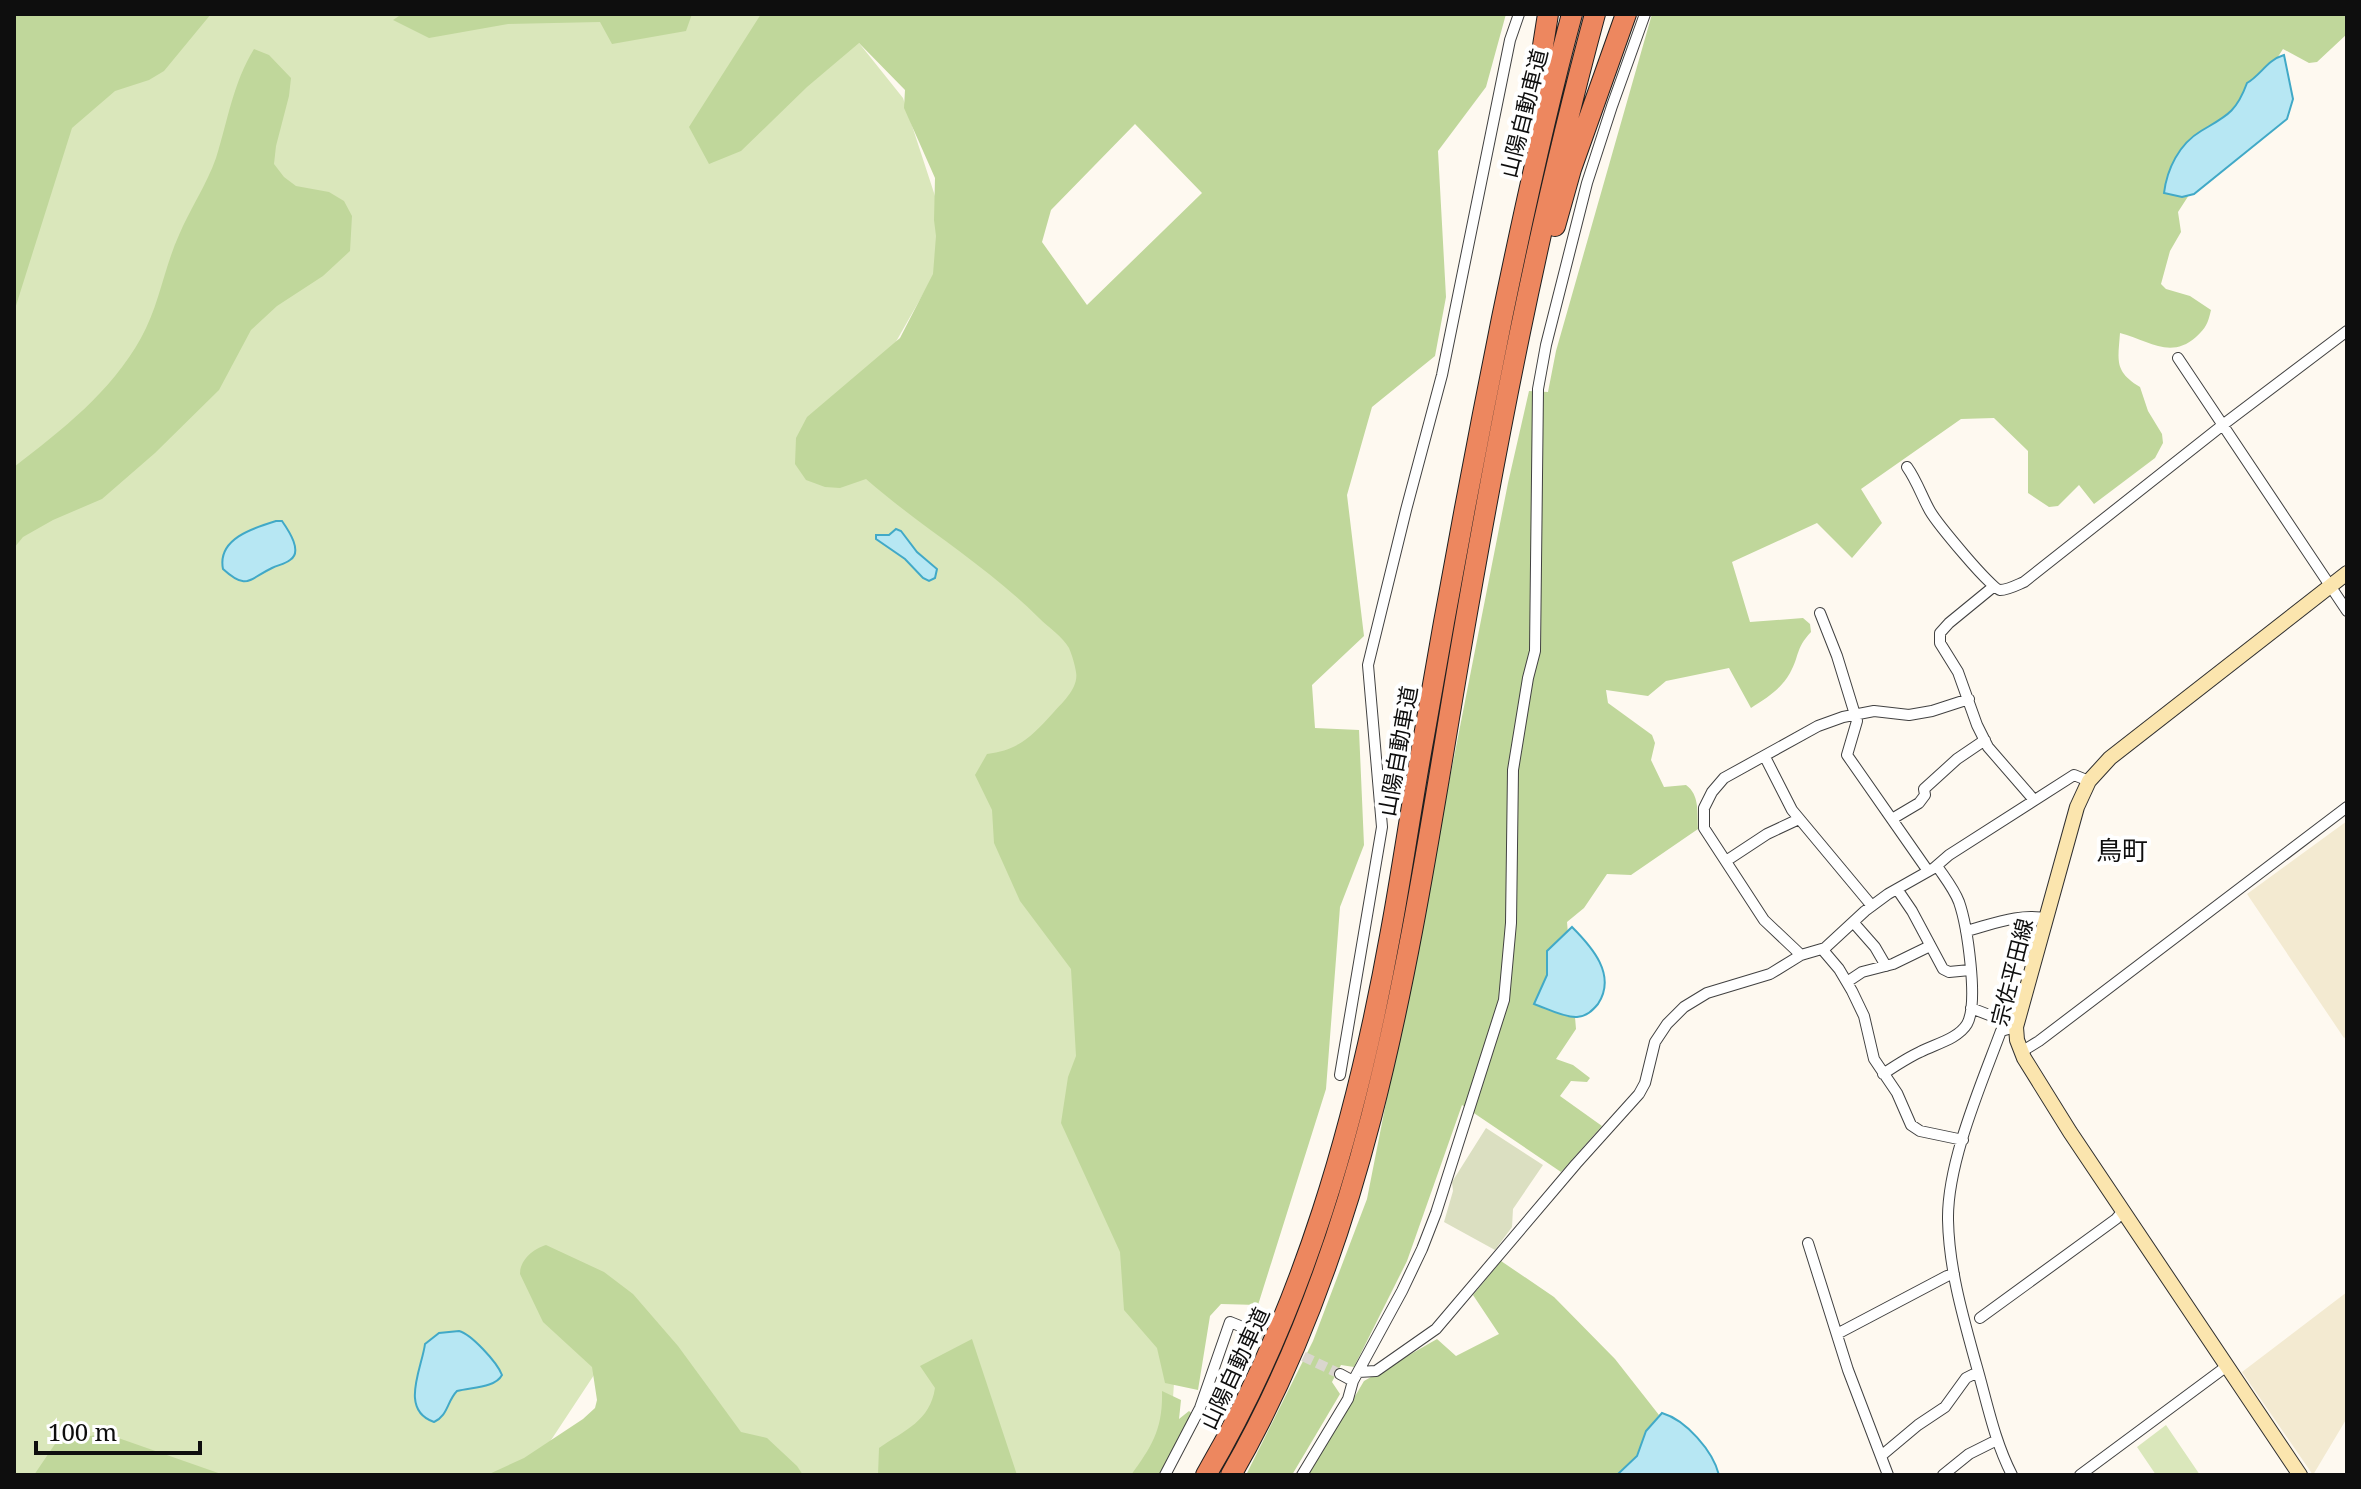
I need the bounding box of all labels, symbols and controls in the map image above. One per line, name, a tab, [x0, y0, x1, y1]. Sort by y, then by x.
street label: 山陽自動車道	[1492, 45, 1554, 181]
street label: 山陽自動車道	[1371, 683, 1423, 819]
district label: 鳥町	[2096, 832, 2148, 868]
street label: 宗佐平田線	[1983, 915, 2039, 1029]
street label: 山陽自動車道	[1193, 1302, 1275, 1434]
scale bar	[36, 1405, 200, 1455]
text: 100 m	[48, 1415, 117, 1448]

